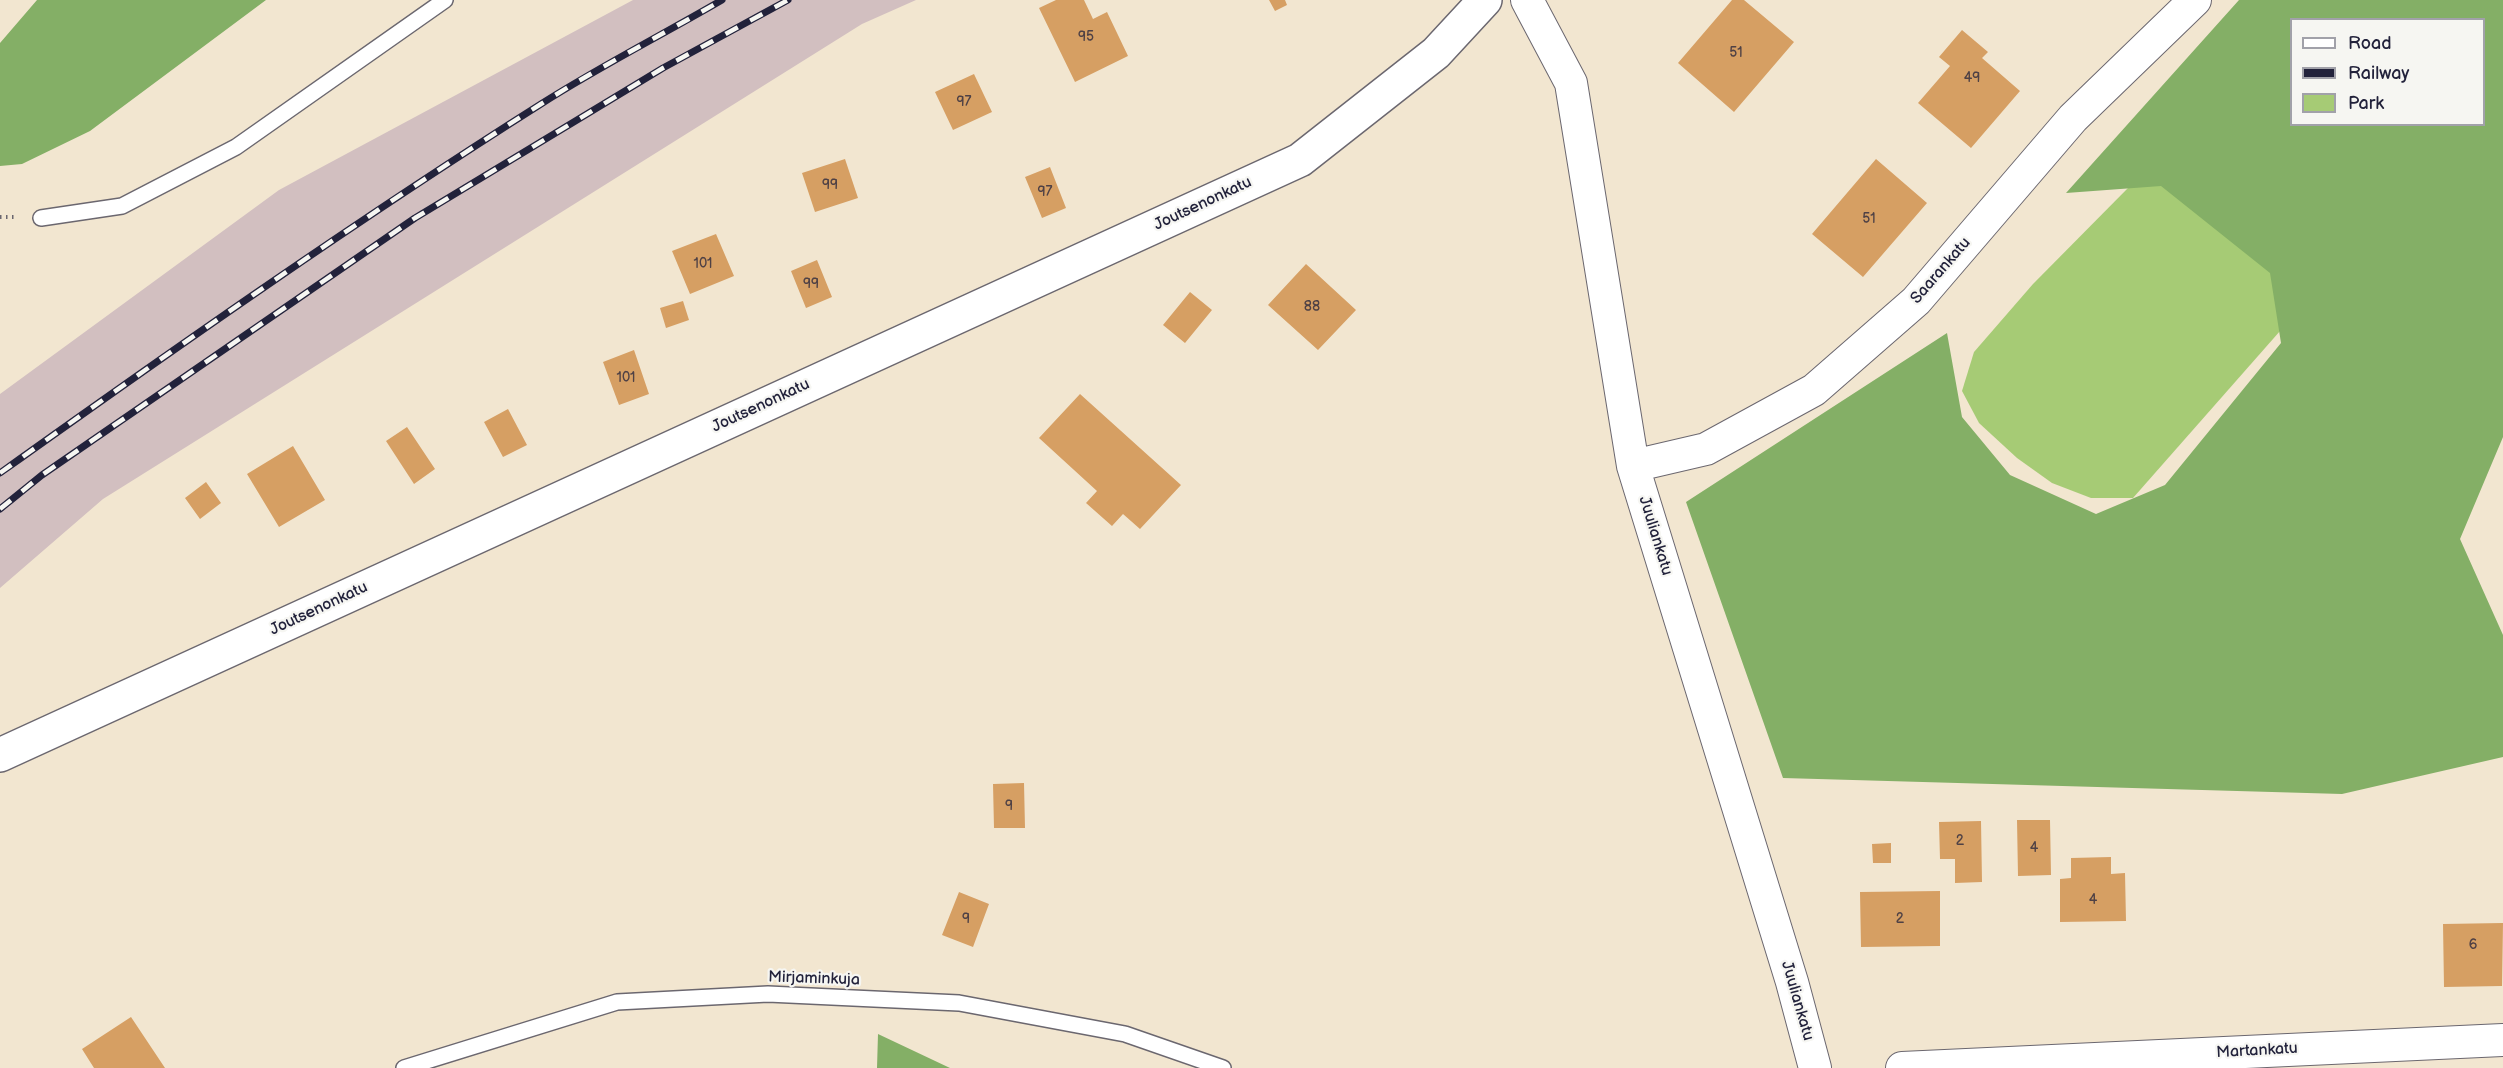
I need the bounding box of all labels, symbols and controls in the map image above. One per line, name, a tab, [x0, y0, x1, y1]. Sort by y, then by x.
legend	[2290, 18, 2485, 126]
house number: 95	[1078, 29, 1094, 45]
text: Road	[2348, 33, 2392, 54]
house number: 51	[1729, 45, 1743, 61]
text: Railway	[2348, 63, 2410, 84]
house number: 49	[1964, 70, 1980, 86]
text: Park	[2348, 93, 2384, 114]
house number: 97	[957, 94, 971, 110]
street label: Joutsenonkatu	[1151, 173, 1255, 235]
house number: 99	[822, 177, 838, 193]
house number: 97	[1038, 184, 1052, 200]
house number: 51	[1862, 211, 1876, 227]
street label: Saarankatu	[1907, 234, 1975, 308]
house number: 101	[693, 256, 713, 272]
house number: 99	[803, 276, 819, 292]
house number: 88	[1304, 299, 1320, 315]
house number: 101	[616, 370, 636, 386]
street label: Joutsenonkatu	[709, 375, 813, 437]
street label: Juuliankatu	[1634, 494, 1676, 578]
street label: Joutsenonkatu	[267, 578, 371, 640]
house number: 9	[1005, 798, 1013, 814]
house number: 2	[1956, 833, 1964, 849]
house number: 4	[2030, 840, 2038, 856]
house number: 4	[2089, 892, 2097, 908]
house number: 9	[962, 911, 970, 927]
house number: 2	[1896, 911, 1904, 927]
house number: 6	[2469, 937, 2477, 953]
street label: Juuliankatu	[1776, 959, 1818, 1043]
street label: Mirjaminkuja	[768, 968, 860, 990]
street label: Martankatu	[2216, 1039, 2298, 1063]

